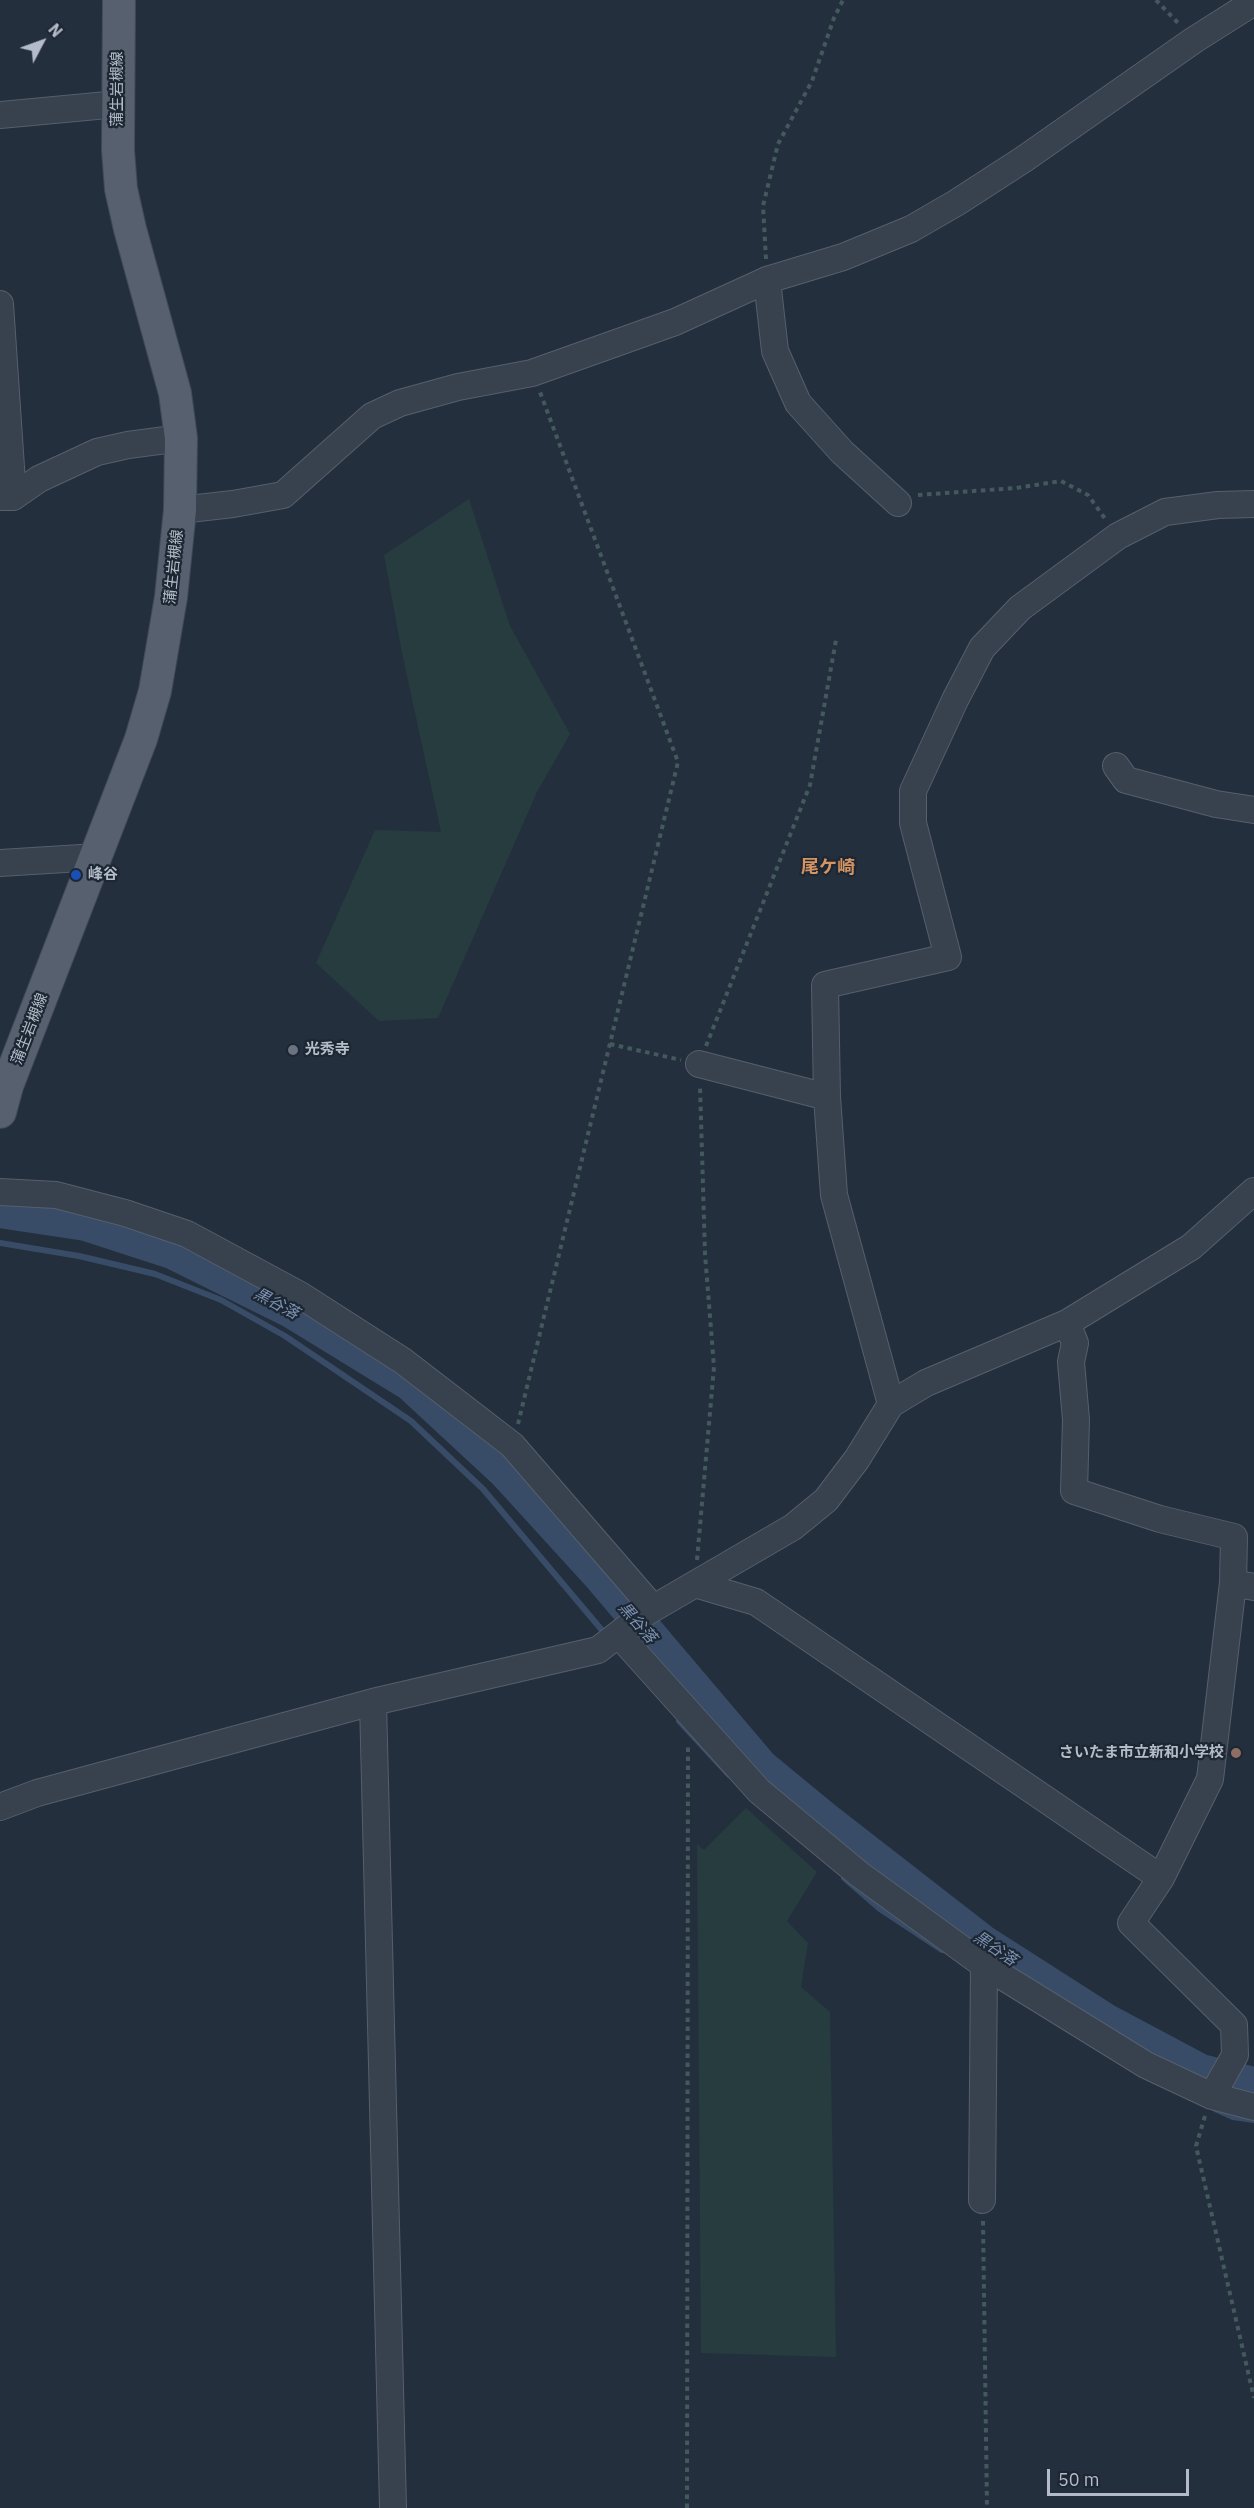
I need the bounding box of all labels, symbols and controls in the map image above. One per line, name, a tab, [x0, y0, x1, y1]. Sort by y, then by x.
north arrow	[12, 12, 72, 72]
text: N	[44, 19, 67, 41]
street label: 蒲生岩槻線	[109, 52, 127, 126]
street label: 蒲生岩槻線	[161, 529, 187, 605]
district label: 尾ケ崎	[801, 857, 855, 879]
place label: 峰谷	[88, 866, 118, 884]
marker: 峰谷	[69, 868, 83, 882]
street label: 蒲生岩槻線	[8, 991, 52, 1067]
place label: 光秀寺	[305, 1041, 350, 1059]
marker: 光秀寺	[286, 1043, 300, 1057]
water label: 黒谷落	[250, 1284, 302, 1324]
water label: 黒谷落	[614, 1599, 660, 1647]
place label: さいたま市立新和小学校	[1059, 1744, 1224, 1762]
marker: さいたま市立新和小学校	[1229, 1746, 1243, 1760]
water label: 黒谷落	[970, 1928, 1020, 1970]
scale bar	[1050, 2457, 1192, 2495]
text: 50 m	[1058, 2468, 1100, 2491]

